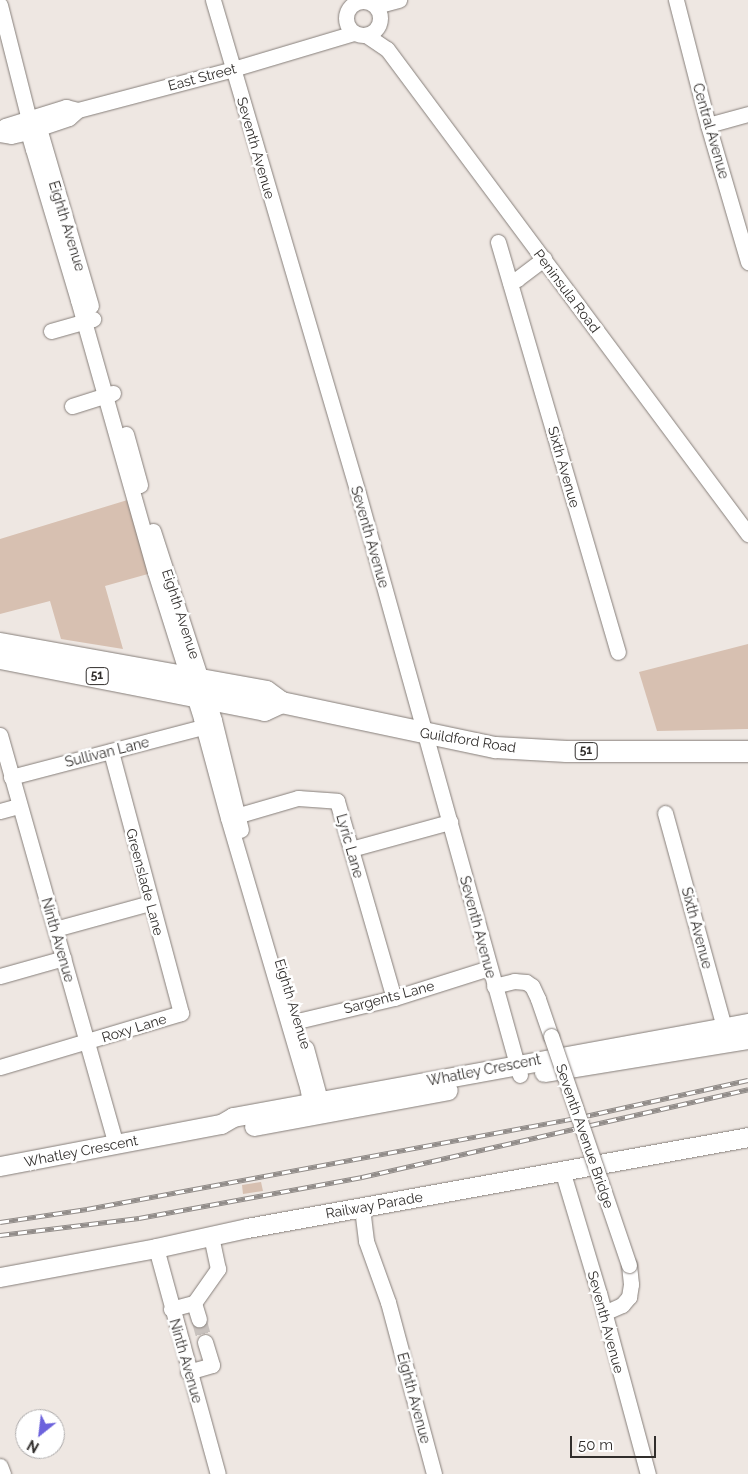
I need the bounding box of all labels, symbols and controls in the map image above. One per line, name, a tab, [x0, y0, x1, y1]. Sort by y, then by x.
street label: East Street	[166, 60, 238, 94]
street label: Central Avenue	[689, 81, 733, 181]
street label: Seventh Avenue	[233, 95, 279, 201]
street label: Eighth Avenue	[45, 179, 89, 273]
street label: Peninsula Road	[530, 246, 604, 336]
street label: Sixth Avenue	[544, 424, 584, 510]
street label: Seventh Avenue	[347, 484, 393, 590]
street label: Eighth Avenue	[159, 567, 203, 661]
road number: 51	[84, 666, 110, 686]
street label: Guildford Road	[419, 724, 517, 756]
street label: Sullivan Lane	[63, 733, 151, 771]
road number: 51	[574, 741, 598, 760]
street label: Lyric Lane	[333, 812, 367, 880]
street label: Greenslade Lane	[123, 827, 167, 937]
street label: Seventh Avenue	[456, 874, 500, 980]
street label: Sixth Avenue	[678, 885, 716, 971]
street label: Ninth Avenue	[38, 896, 78, 984]
street label: Eighth Avenue	[271, 957, 315, 1051]
street label: Sargents Lane	[342, 977, 436, 1017]
street label: Roxy Lane	[99, 1010, 169, 1046]
street label: Whatley Crescent	[425, 1051, 543, 1089]
street label: Seventh Avenue Bridge	[552, 1061, 618, 1211]
street label: Whatley Crescent	[22, 1132, 140, 1170]
street label: Railway Parade	[324, 1188, 424, 1222]
street label: Seventh Avenue	[584, 1269, 628, 1375]
street label: Ninth Avenue	[166, 1317, 206, 1405]
street label: Eighth Avenue	[394, 1350, 434, 1446]
north arrow	[15, 1409, 65, 1459]
scale bar	[573, 1426, 659, 1458]
text: 50 m	[578, 1436, 613, 1454]
text: N	[25, 1437, 42, 1456]

